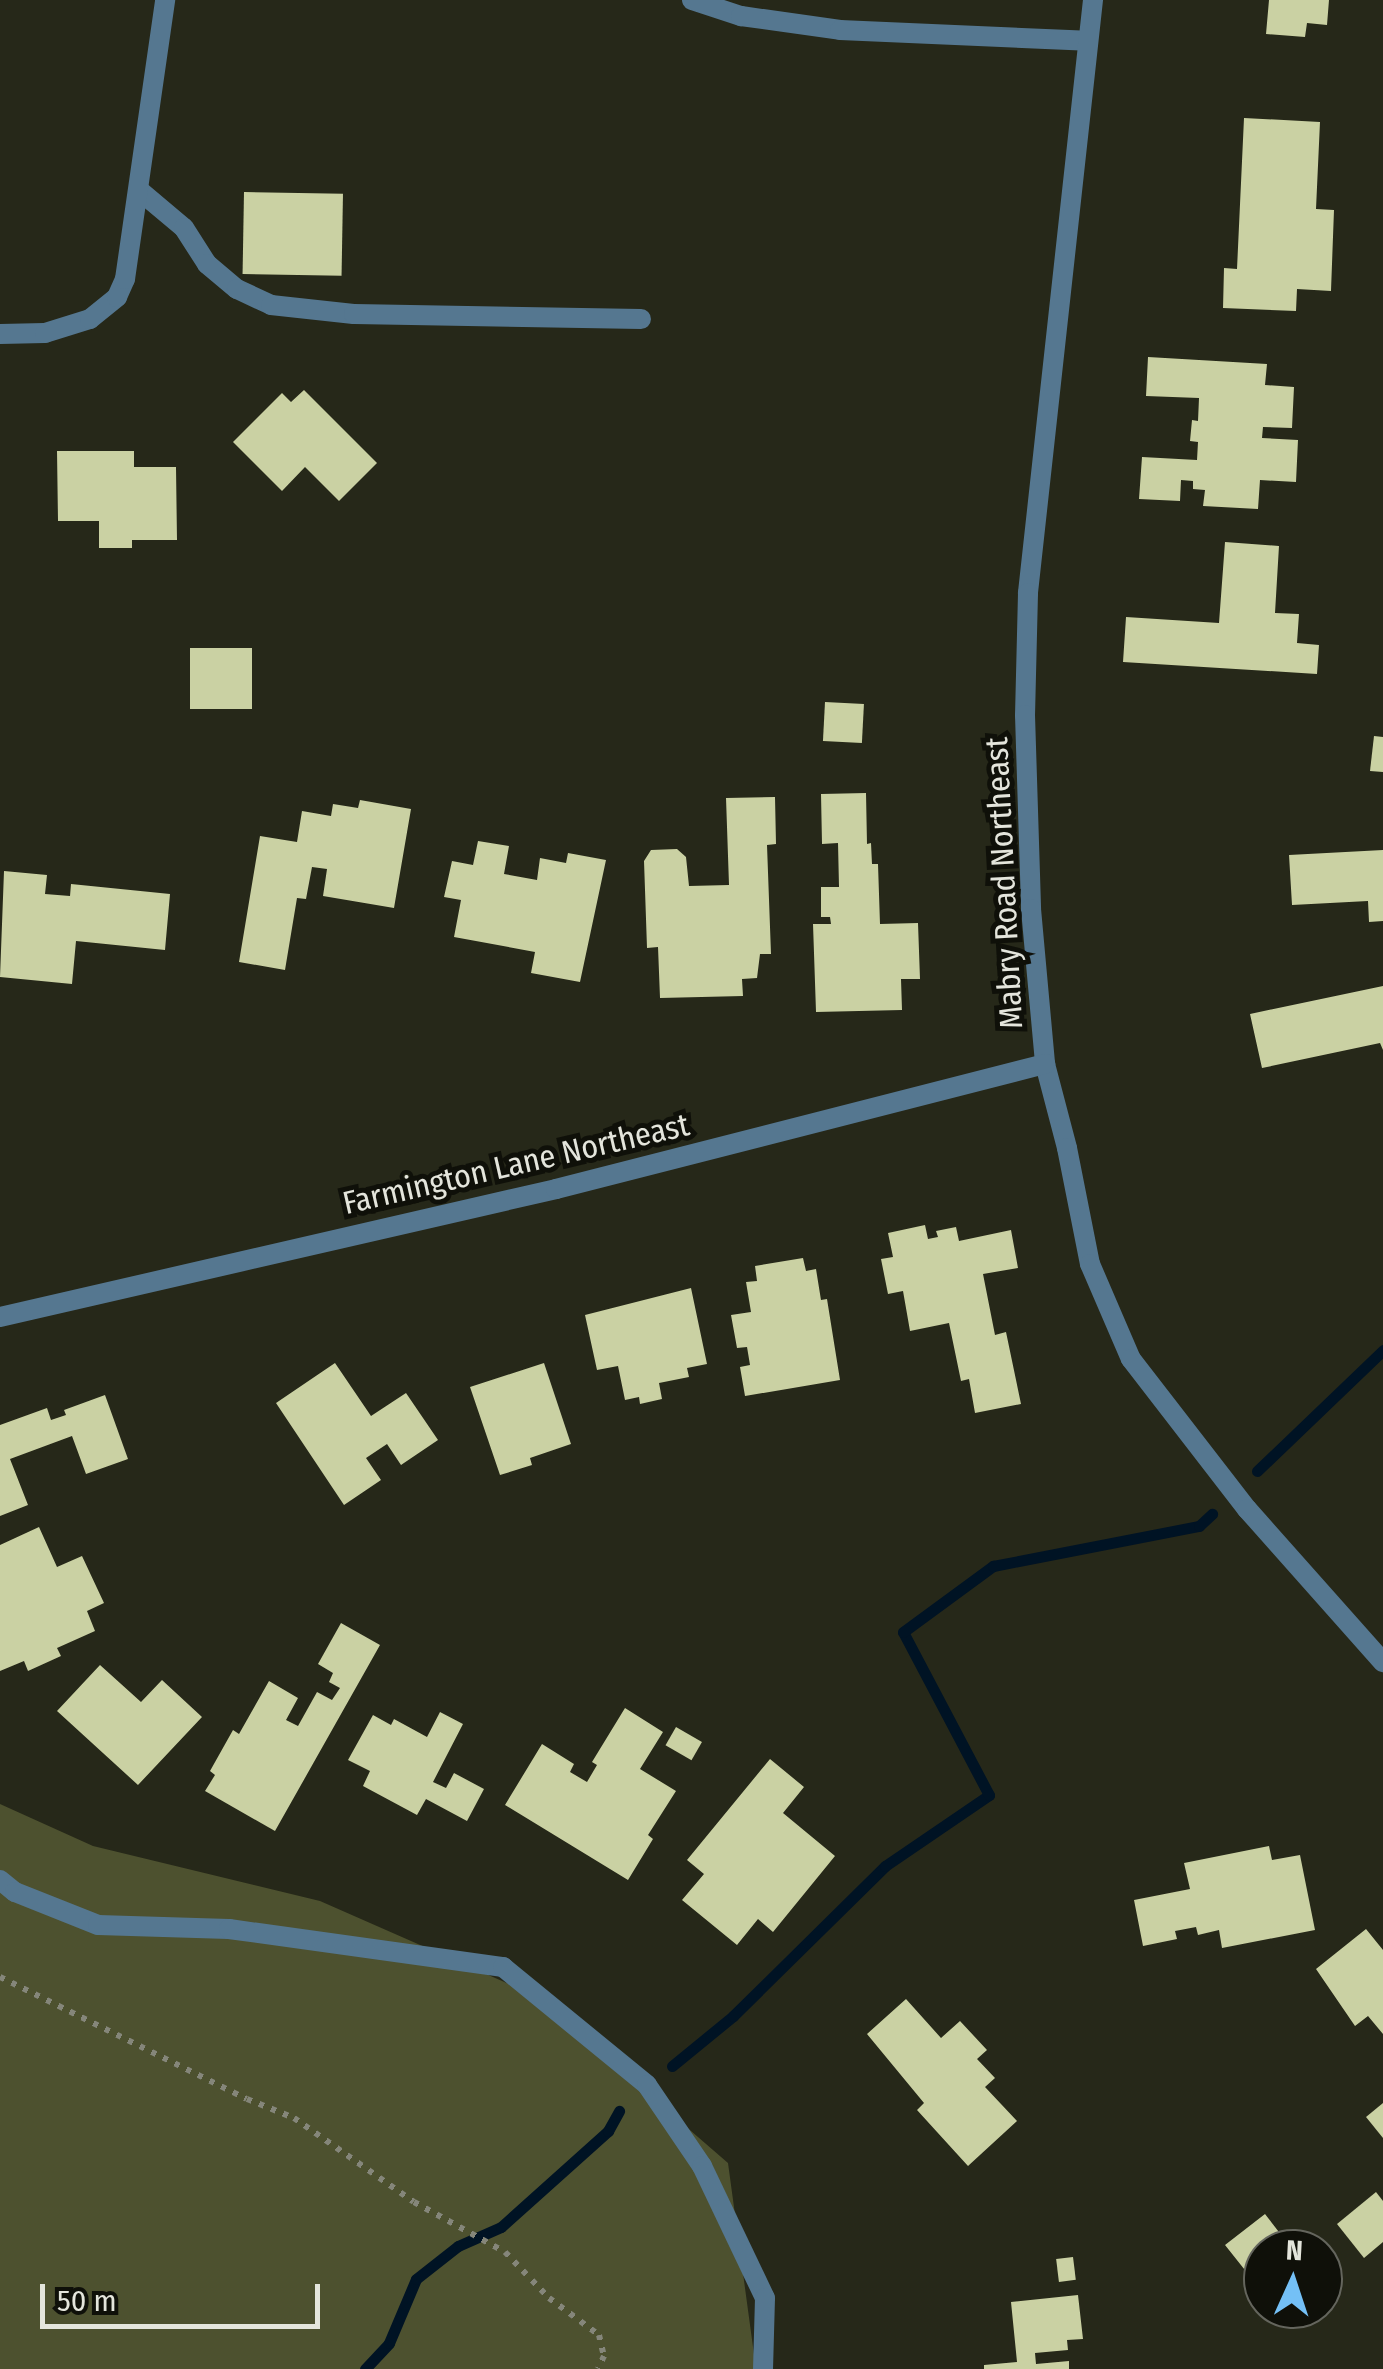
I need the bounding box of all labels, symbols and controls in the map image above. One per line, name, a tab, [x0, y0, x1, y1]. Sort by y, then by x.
street label: Mabry Road Northeast	[977, 736, 1031, 1030]
street label: Farmington Lane Northeast	[339, 1105, 693, 1223]
north arrow	[1243, 2229, 1343, 2329]
text: N	[1285, 2234, 1304, 2267]
scale bar	[45, 2264, 325, 2326]
text: 50 m	[57, 2283, 117, 2319]

